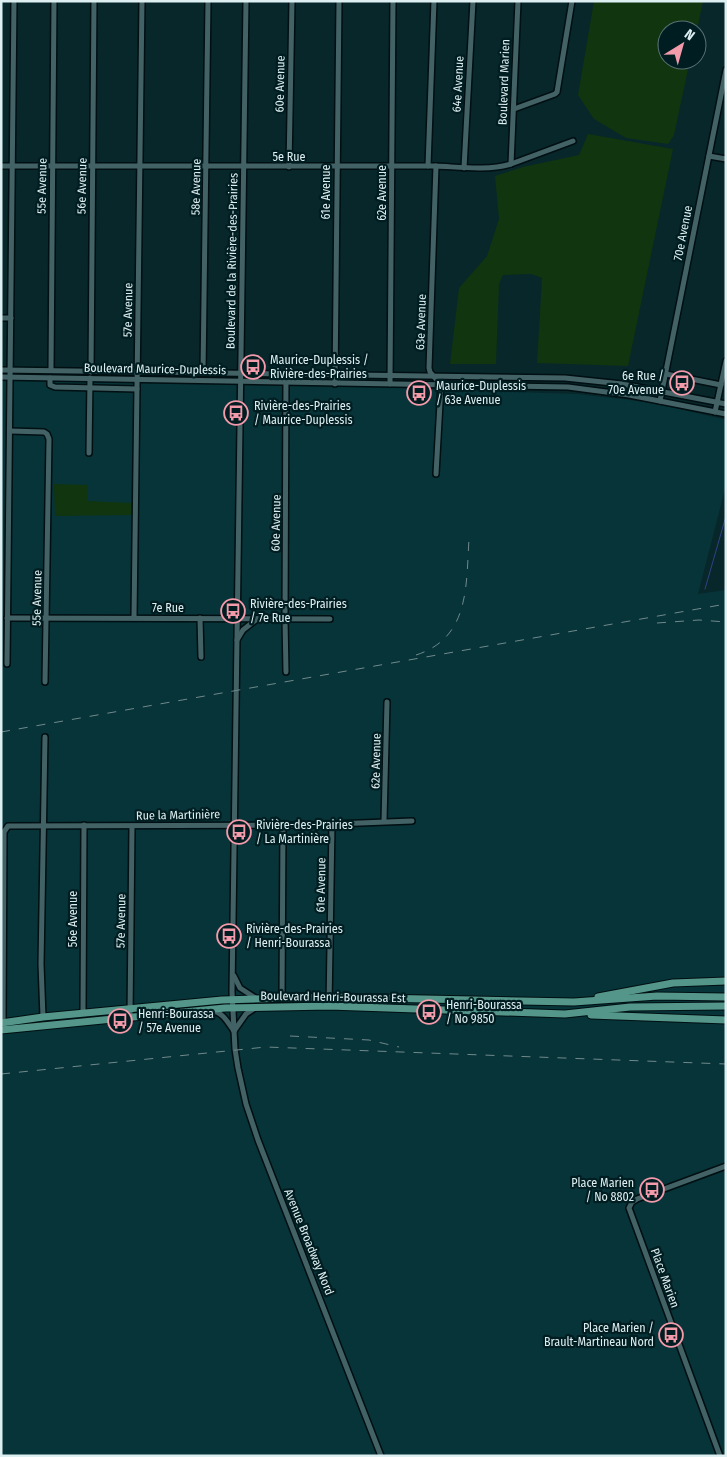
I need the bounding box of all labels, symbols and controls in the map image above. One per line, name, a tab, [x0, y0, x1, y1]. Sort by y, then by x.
north arrow	[657, 20, 707, 70]
text: N	[681, 26, 698, 44]
street label: Boulevard Marien	[496, 39, 512, 125]
street label: 60e Avenue	[273, 55, 287, 113]
street label: 64e Avenue	[450, 55, 466, 113]
street label: 5e Rue	[272, 150, 306, 164]
street label: 55e Avenue	[35, 158, 49, 214]
street label: 56e Avenue	[75, 158, 89, 214]
street label: 58e Avenue	[189, 159, 203, 215]
street label: 61e Avenue	[319, 164, 333, 219]
street label: 62e Avenue	[375, 165, 389, 221]
street label: Boulevard de la Rivière-des-Prairies	[223, 173, 241, 349]
street label: 70e Avenue	[671, 204, 695, 262]
street label: 57e Avenue	[121, 283, 135, 337]
street label: 63e Avenue	[413, 294, 429, 350]
place label: Maurice-Duplessis / Rivière-des-Prairies	[270, 353, 369, 381]
bus stop icon: Maurice-Duplessis / Rivière-des-Prairies	[240, 354, 266, 380]
street label: Boulevard Maurice-Duplessis	[84, 361, 226, 377]
place label: 6e Rue / 70e Avenue	[608, 369, 664, 397]
bus stop icon: 6e Rue / 70e Avenue	[669, 370, 695, 396]
place label: Maurice-Duplessis / 63e Avenue	[436, 379, 526, 407]
bus stop icon: Maurice-Duplessis / 63e Avenue	[406, 380, 432, 406]
place label: Rivière-des-Prairies / Maurice-Duplessis	[254, 399, 353, 427]
bus stop icon: Rivière-des-Prairies / Maurice-Duplessis	[223, 400, 249, 426]
street label: 60e Avenue	[269, 494, 283, 552]
street label: 55e Avenue	[30, 570, 44, 626]
place label: Rivière-des-Prairies / 7e Rue	[250, 597, 347, 625]
bus stop icon: Rivière-des-Prairies / 7e Rue	[220, 598, 246, 624]
street label: 7e Rue	[152, 601, 184, 615]
street label: 62e Avenue	[369, 733, 383, 789]
street label: Rue la Martinière	[136, 807, 220, 823]
place label: Rivière-des-Prairies / La Martinière	[256, 818, 353, 846]
bus stop icon: Rivière-des-Prairies / La Martinière	[226, 819, 252, 845]
street label: 61e Avenue	[314, 857, 328, 913]
street label: 56e Avenue	[66, 891, 80, 947]
street label: 57e Avenue	[114, 894, 128, 948]
place label: Rivière-des-Prairies / Henri-Bourassa	[246, 922, 343, 950]
bus stop icon: Rivière-des-Prairies / Henri-Bourassa	[216, 923, 242, 949]
street label: Boulevard Henri-Bourassa Est	[260, 989, 406, 1005]
place label: Henri-Bourassa / No 9850	[446, 998, 522, 1026]
bus stop icon: Henri-Bourassa / No 9850	[416, 999, 442, 1025]
place label: Henri-Bourassa / 57e Avenue	[138, 1007, 214, 1035]
bus stop icon: Henri-Bourassa / 57e Avenue	[107, 1008, 133, 1034]
place label: Place Marien / No 8802	[571, 1176, 634, 1204]
bus stop icon: Place Marien / No 8802	[639, 1177, 665, 1203]
street label: Avenue Broadway Nord	[281, 1187, 337, 1297]
street label: Place Marien	[648, 1246, 682, 1310]
place label: Place Marien / Brault-Martineau Nord	[544, 1321, 654, 1349]
bus stop icon: Place Marien / Brault-Martineau Nord	[658, 1322, 684, 1348]

